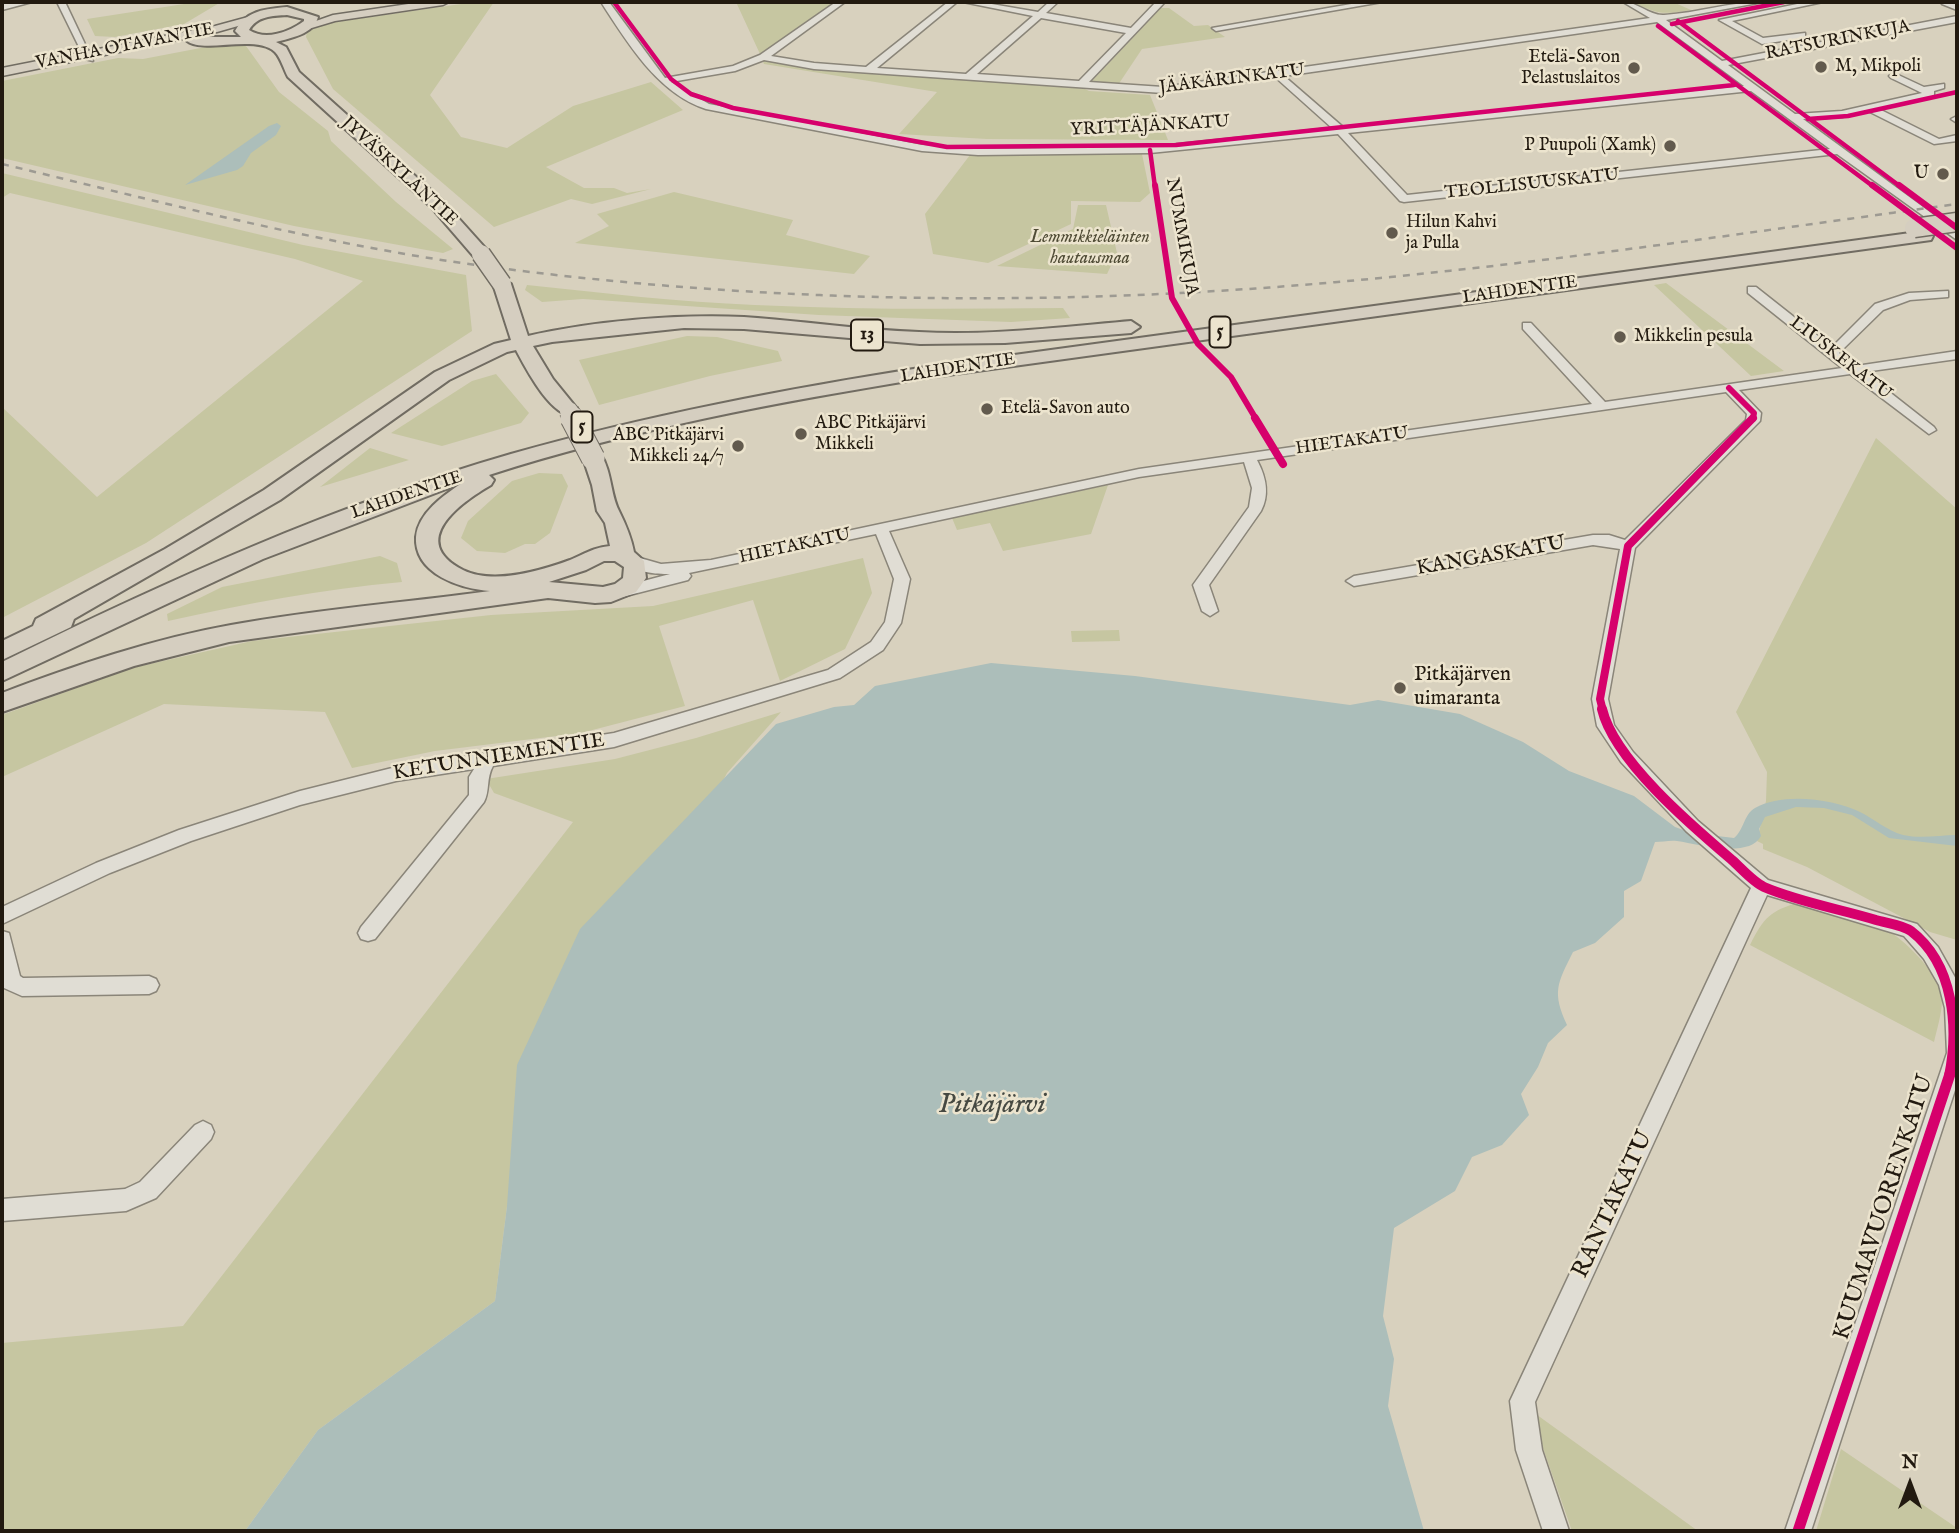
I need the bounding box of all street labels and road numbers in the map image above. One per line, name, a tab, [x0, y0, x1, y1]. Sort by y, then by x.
street label: RATSURINKUJA	[1764, 16, 1912, 66]
street label: VANHA OTAVANTIE	[34, 19, 216, 75]
street label: JÄÄKÄRINKATU	[1158, 60, 1306, 100]
street label: YRITTÄJÄNKATU	[1070, 112, 1230, 142]
street label: JYVÄSKYLÄNTIE	[336, 113, 462, 231]
street label: TEOLLISUUSKATU	[1444, 165, 1620, 205]
street label: NUMMIKUJA	[1160, 176, 1202, 298]
street label: LAHDENTIE	[1461, 272, 1579, 310]
street label: LIUSKEKATU	[1785, 312, 1895, 406]
road number: 5	[1210, 316, 1230, 348]
road number: 13	[851, 320, 883, 350]
street label: LAHDENTIE	[899, 349, 1017, 389]
road number: 5	[572, 412, 592, 442]
street label: HIETAKATU	[1294, 423, 1410, 461]
street label: LAHDENTIE	[349, 467, 465, 525]
street label: HIETAKATU	[737, 525, 853, 569]
street label: KANGASKATU	[1415, 531, 1567, 583]
street label: KETUNNIEMENTIE	[391, 729, 607, 787]
street label: KUUMAVUORENKATU	[1828, 1072, 1942, 1344]
street label: RANTAKATU	[1567, 1127, 1661, 1283]

